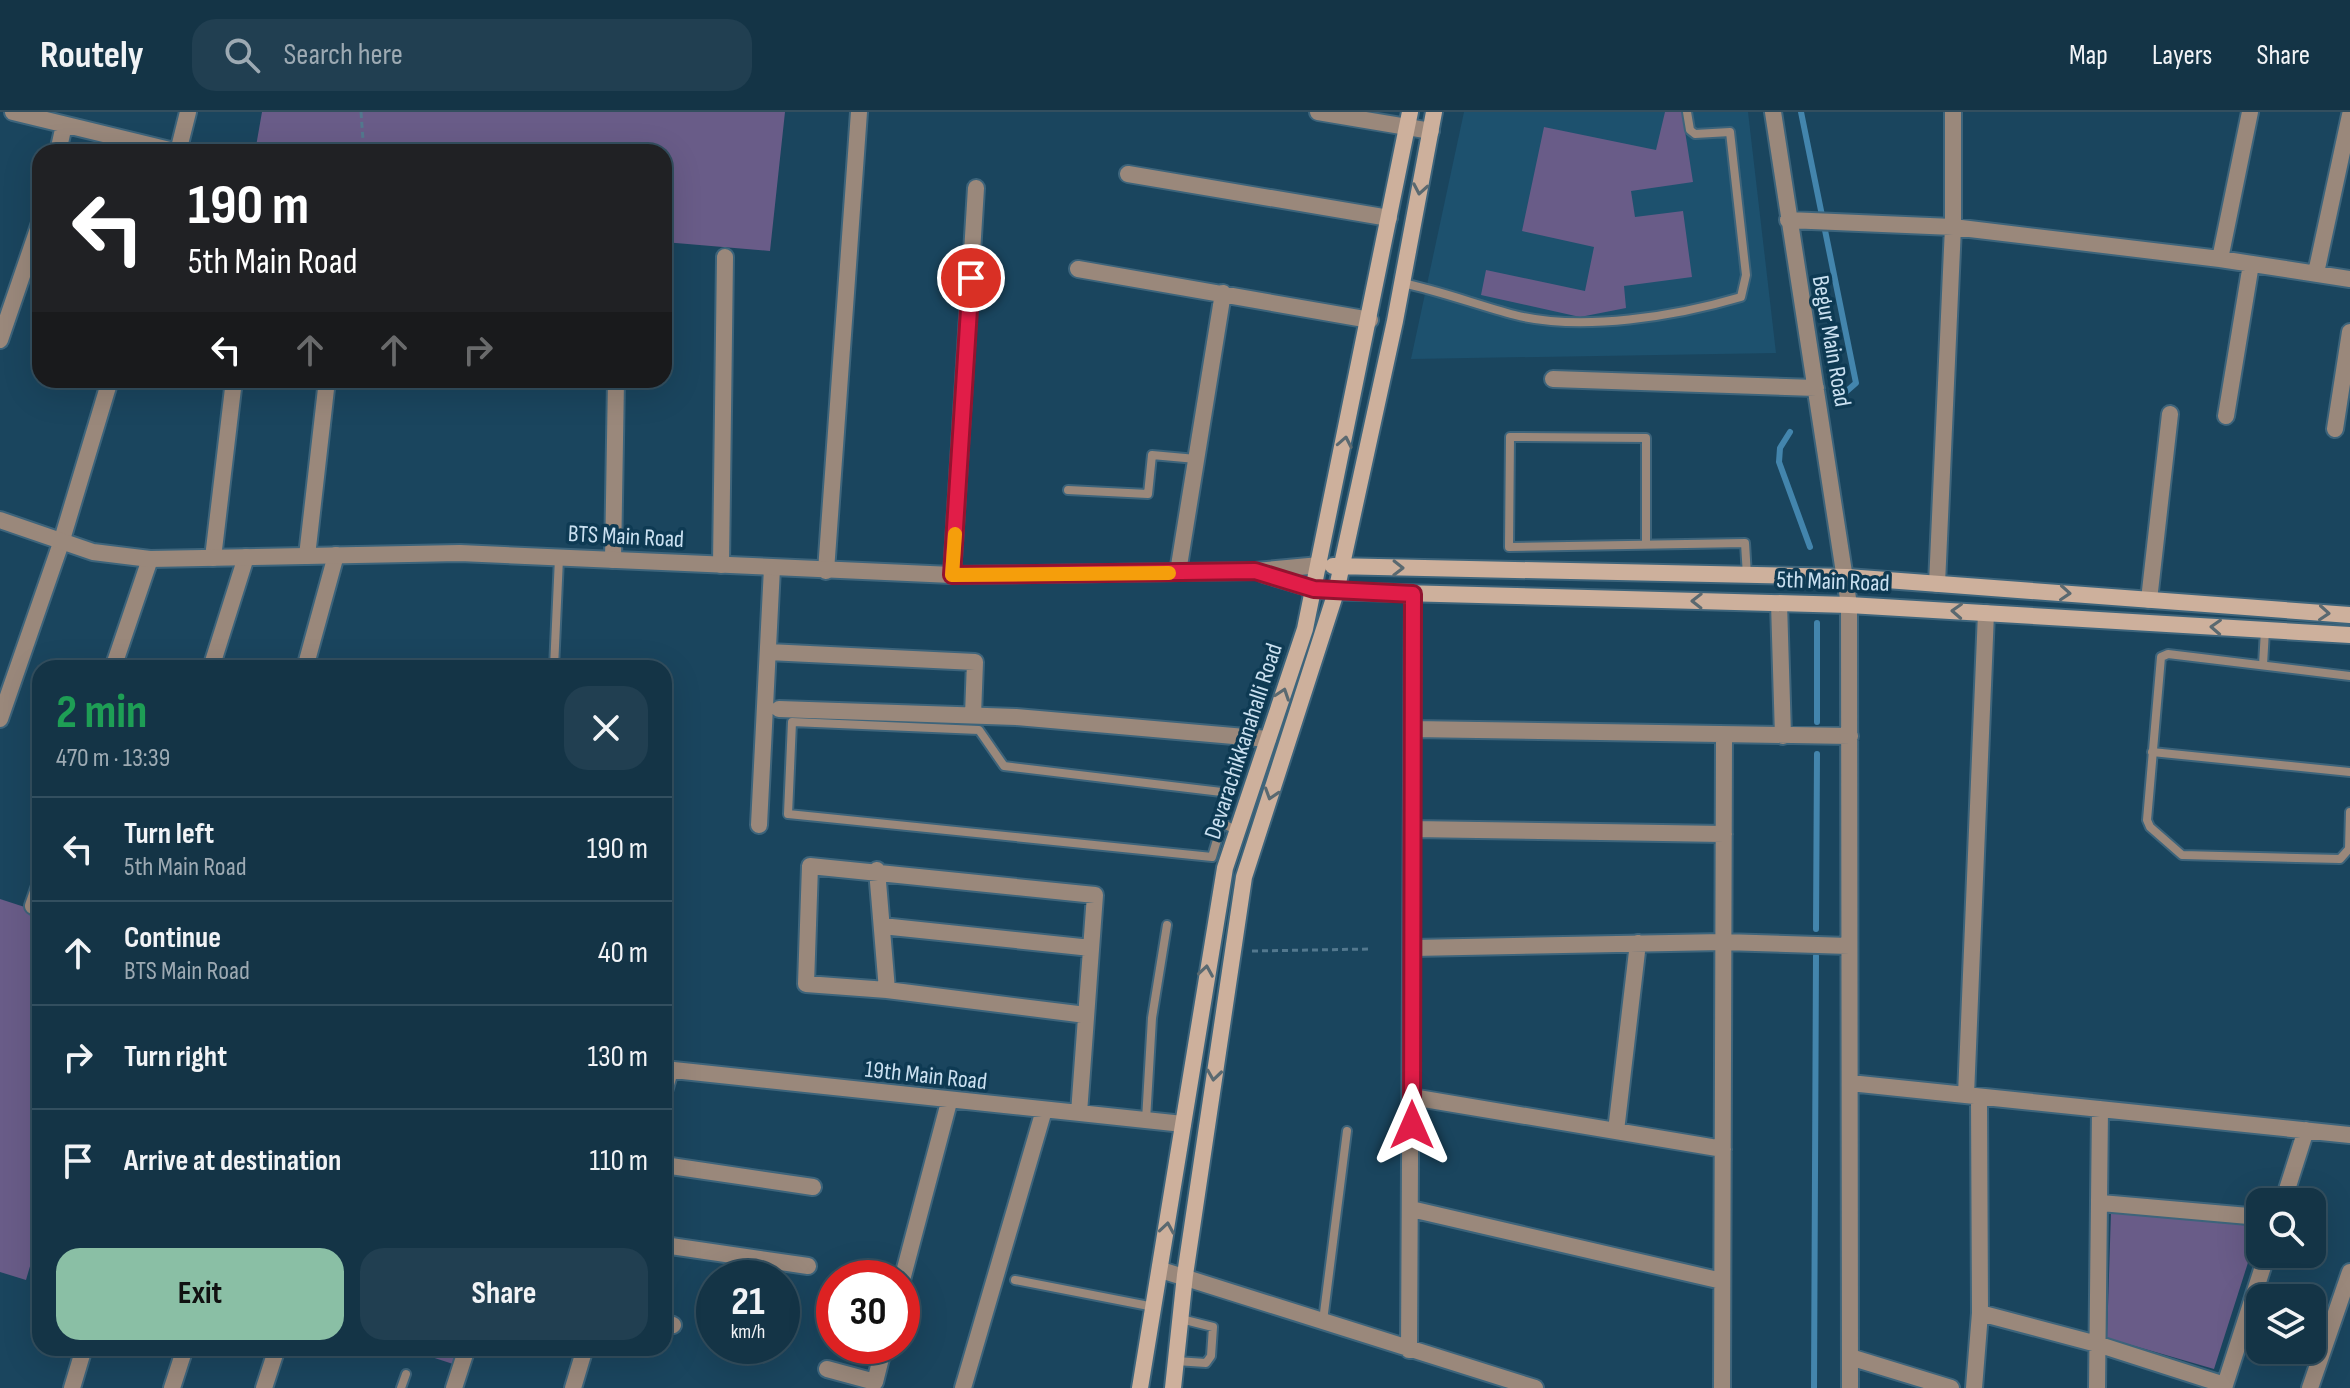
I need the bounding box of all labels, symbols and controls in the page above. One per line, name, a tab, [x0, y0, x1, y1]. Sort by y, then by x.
search box	[192, 19, 752, 91]
text: Routely	[40, 33, 144, 78]
icon: search	[220, 33, 264, 77]
text: Search here	[284, 37, 403, 73]
text: Map	[2069, 39, 2108, 72]
text: Layers	[2152, 39, 2212, 72]
text: Share	[2256, 39, 2310, 72]
text: 190 m	[188, 173, 309, 240]
icon: left	[56, 176, 160, 280]
one-way arrow	[1413, 182, 1430, 196]
text: 5th Main Road	[188, 241, 358, 284]
pin	[937, 244, 1005, 312]
icon: arrive	[949, 256, 993, 300]
street label: Begur Main Road	[1806, 273, 1857, 409]
icon: left	[204, 328, 248, 372]
icon: ahead	[288, 328, 332, 372]
icon: ahead	[372, 328, 416, 372]
icon: right	[456, 328, 500, 372]
one-way arrow	[1336, 436, 1353, 449]
street label: BTS Main Road	[567, 519, 685, 554]
one-way arrow	[1392, 559, 1405, 576]
street label: 5th Main Road	[1776, 565, 1890, 598]
one-way arrow	[2059, 584, 2072, 601]
one-way arrow	[1690, 592, 1703, 610]
one-way arrow	[1950, 603, 1963, 620]
one-way arrow	[2318, 604, 2331, 621]
one-way arrow	[2209, 619, 2222, 636]
street label: Devarachikkanahalli Road	[1198, 640, 1289, 843]
text: 2 min	[56, 684, 147, 741]
button: close	[564, 686, 648, 770]
one-way arrow	[1273, 688, 1289, 702]
text: 470 m · 13:39	[56, 743, 170, 774]
one-way arrow	[1264, 786, 1280, 800]
text: Turn left	[124, 816, 214, 852]
icon: left	[56, 827, 100, 871]
text: 190 m	[587, 831, 648, 867]
text: 5th Main Road	[124, 852, 247, 883]
text: Continue	[124, 920, 221, 956]
icon: ahead	[56, 931, 100, 975]
text: 40 m	[598, 935, 648, 971]
text: BTS Main Road	[124, 956, 250, 987]
one-way arrow	[1197, 964, 1214, 978]
icon: right	[56, 1035, 100, 1079]
text: Turn right	[124, 1039, 227, 1075]
text: 130 m	[588, 1039, 648, 1075]
street label: 19th Main Road	[863, 1055, 988, 1096]
one-way arrow	[1206, 1068, 1223, 1082]
position arrow	[1370, 1083, 1454, 1167]
icon: arrive	[56, 1139, 100, 1183]
text: Arrive at destination	[124, 1143, 341, 1179]
text: 110 m	[590, 1143, 648, 1179]
map controls	[2246, 1188, 2326, 1364]
button: search	[2246, 1188, 2326, 1268]
one-way arrow	[1158, 1221, 1175, 1235]
button: Exit	[56, 1248, 344, 1340]
button: Share	[360, 1248, 648, 1340]
speed limit sign: 30	[816, 1260, 920, 1364]
text: 21	[731, 1278, 765, 1326]
button: layers	[2246, 1284, 2326, 1364]
text: km/h	[731, 1320, 765, 1344]

